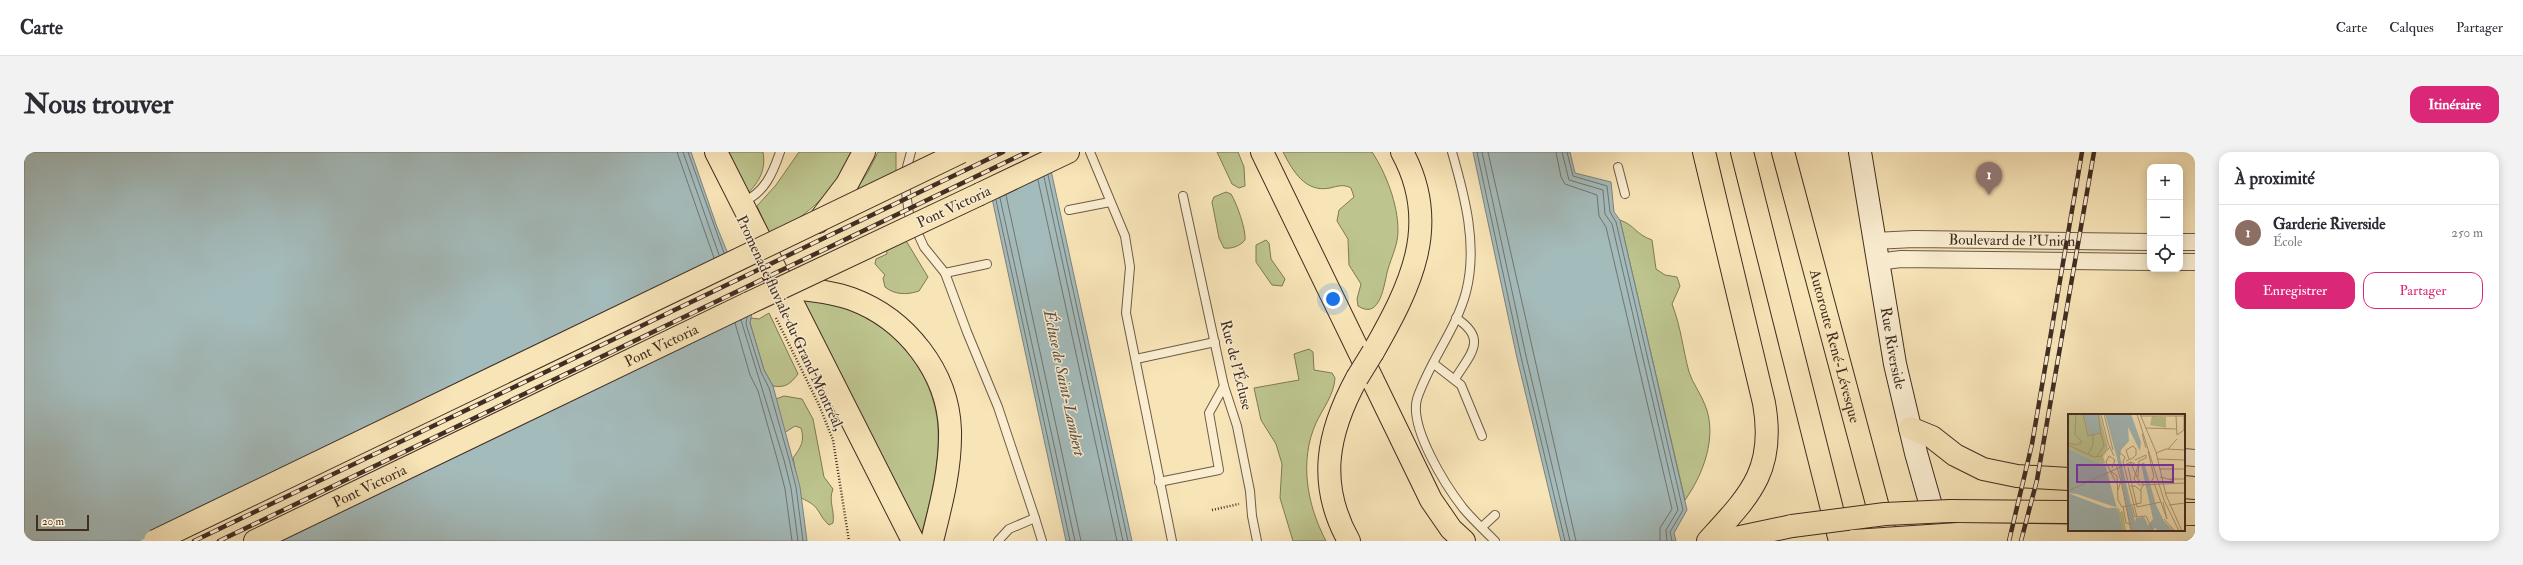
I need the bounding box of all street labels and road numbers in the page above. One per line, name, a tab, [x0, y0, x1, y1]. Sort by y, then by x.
street label: Pont Victoria	[914, 181, 995, 232]
street label: Promenade fluviale du Grand Montréal,	[732, 212, 849, 434]
street label: Boulevard de l'Union	[1948, 230, 2076, 251]
street label: Autoroute René-Lévesque	[1805, 266, 1865, 425]
street label: Rue Riverside	[1876, 306, 1910, 391]
street label: Rue de l'Écluse	[1216, 318, 1258, 412]
street label: Pont Victoria	[621, 319, 702, 371]
street label: Pont Victoria	[329, 460, 410, 512]

